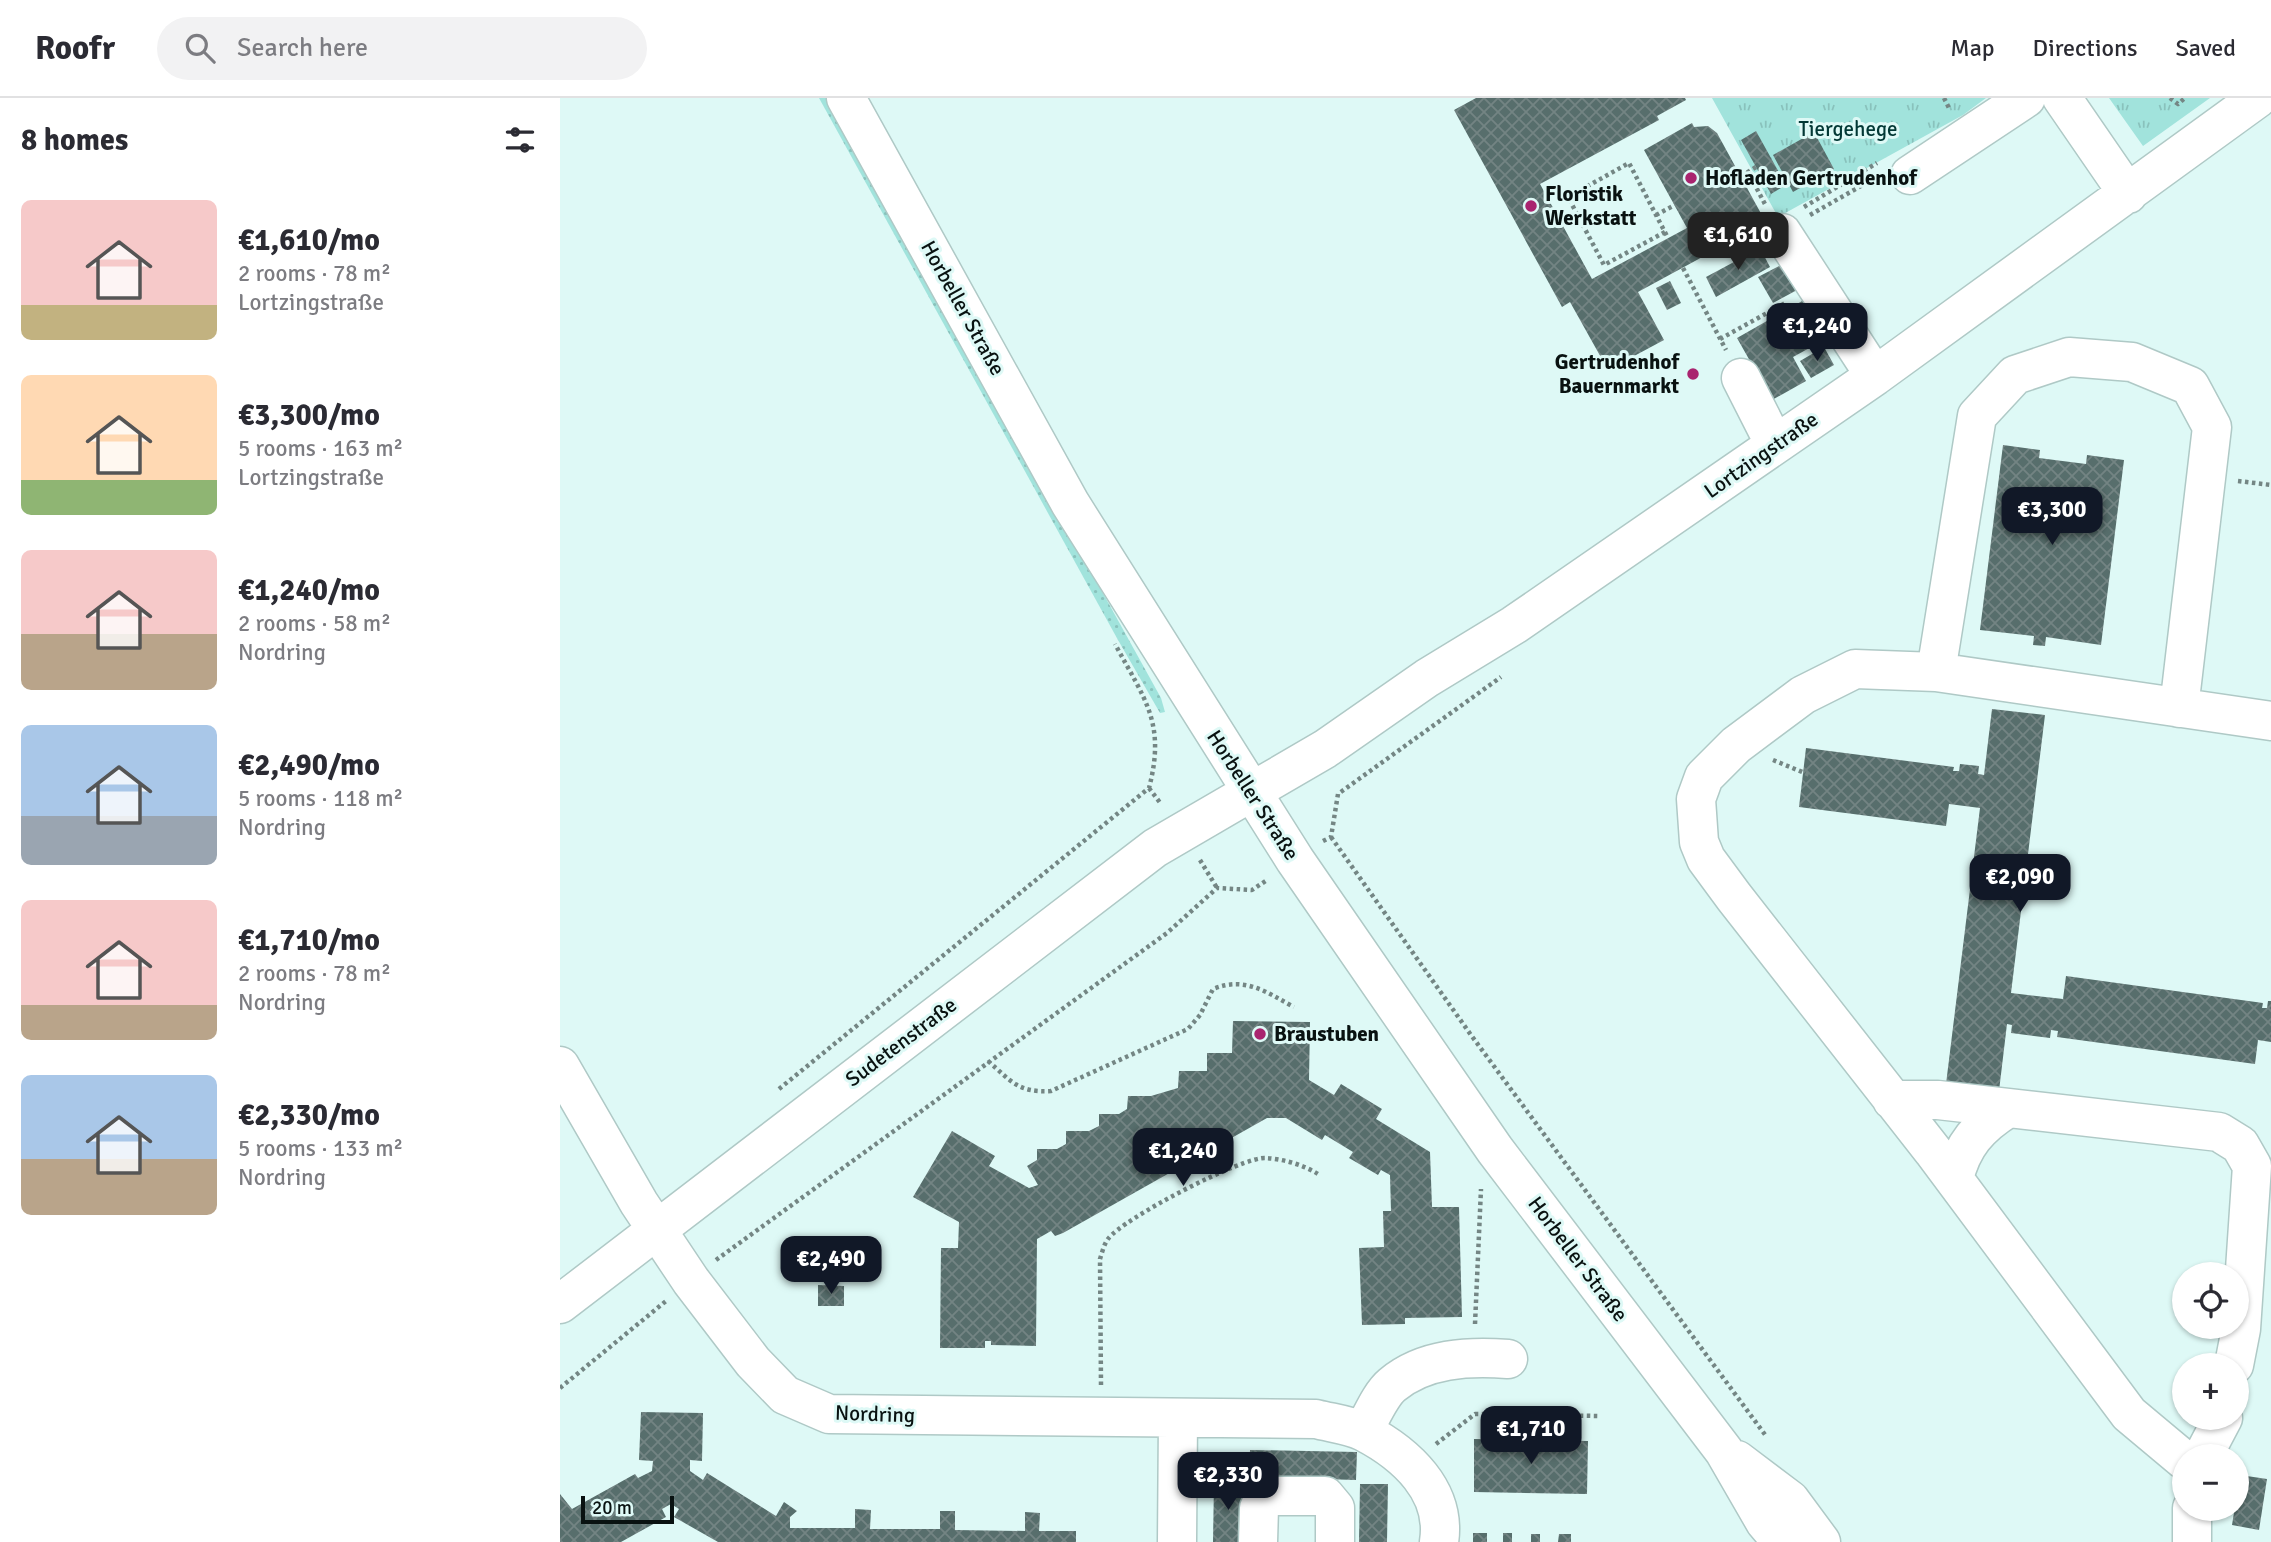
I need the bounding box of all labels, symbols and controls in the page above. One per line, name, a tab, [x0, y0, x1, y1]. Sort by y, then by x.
search box	[157, 17, 647, 80]
text: Roofr	[35, 28, 115, 69]
icon: search	[181, 29, 219, 67]
text: Search here	[237, 32, 368, 64]
text: Map	[1950, 33, 1995, 63]
text: Directions	[2033, 33, 2138, 63]
text: Saved	[2176, 33, 2236, 63]
park label: Tiergehege	[1798, 116, 1898, 142]
icon: filters	[501, 121, 539, 159]
text: 8 homes	[21, 122, 128, 159]
place label: Hofladen Gertrudenhof	[1705, 165, 1918, 191]
marker: Hofladen Gertrudenhof	[1683, 170, 1699, 186]
place label: Floristik Werkstatt	[1545, 181, 1637, 231]
marker: Floristik Werkstatt	[1523, 198, 1539, 214]
pin: €1,610	[1681, 212, 1795, 272]
text: €1,610	[1704, 220, 1772, 249]
text: €1,610/mo	[238, 222, 380, 259]
icon: home	[77, 228, 161, 312]
street label: Horbeller Straße	[915, 236, 1011, 380]
text: 2 rooms · 78 m²	[238, 259, 391, 288]
text: Lortzingstraße	[238, 288, 384, 317]
pin: €1,240	[1760, 303, 1874, 363]
text: €1,240	[1783, 311, 1851, 340]
place label: Gertrudenhof Bauernmarkt	[1555, 349, 1680, 399]
marker: Gertrudenhof Bauernmarkt	[1685, 366, 1701, 382]
text: €3,300/mo	[238, 397, 380, 434]
icon: home	[77, 403, 161, 487]
street label: Lortzingstraße	[1699, 406, 1823, 504]
text: 5 rooms · 163 m²	[238, 434, 403, 463]
text: Lortzingstraße	[238, 463, 384, 492]
pin: €3,300	[1995, 488, 2109, 547]
text: €3,300	[2018, 495, 2086, 524]
text: €1,240/mo	[238, 572, 380, 609]
icon: home	[77, 578, 161, 662]
text: 2 rooms · 58 m²	[238, 609, 391, 638]
text: Nordring	[238, 638, 326, 667]
street label: Horbeller Straße	[1201, 725, 1305, 865]
text: €2,490/mo	[238, 747, 380, 784]
icon: home	[77, 753, 161, 837]
text: 5 rooms · 118 m²	[238, 784, 403, 813]
text: Nordring	[238, 813, 326, 842]
pin: €2,090	[1963, 854, 2077, 914]
text: €2,090	[1986, 862, 2054, 891]
text: €1,710/mo	[238, 922, 380, 959]
icon: home	[77, 928, 161, 1012]
text: 2 rooms · 78 m²	[238, 959, 391, 988]
text: Nordring	[238, 988, 326, 1017]
street label: Sudetenstraße	[840, 992, 962, 1092]
place label: Braustuben	[1274, 1021, 1379, 1047]
marker: Braustuben	[1252, 1026, 1268, 1042]
text: €2,330/mo	[238, 1097, 380, 1134]
icon: home	[77, 1103, 161, 1187]
pin: €1,240	[1126, 1128, 1240, 1188]
text: 5 rooms · 133 m²	[238, 1134, 403, 1163]
text: €1,240	[1149, 1136, 1217, 1165]
text: Nordring	[238, 1163, 326, 1192]
street label: Horbeller Straße	[1522, 1191, 1634, 1327]
pin: €2,490	[774, 1236, 888, 1296]
text: €2,490	[797, 1244, 865, 1273]
map controls	[2172, 1262, 2249, 1521]
button: locate	[2172, 1262, 2249, 1339]
button: +	[2172, 1353, 2249, 1430]
street label: Nordring	[834, 1400, 916, 1428]
pin: €1,710	[1474, 1406, 1588, 1466]
text: €1,710	[1497, 1414, 1565, 1443]
button: −	[2172, 1444, 2249, 1521]
pin: €2,330	[1171, 1452, 1285, 1512]
text: €2,330	[1194, 1460, 1262, 1489]
scale bar	[581, 1493, 674, 1525]
text: 20 m	[592, 1496, 632, 1520]

